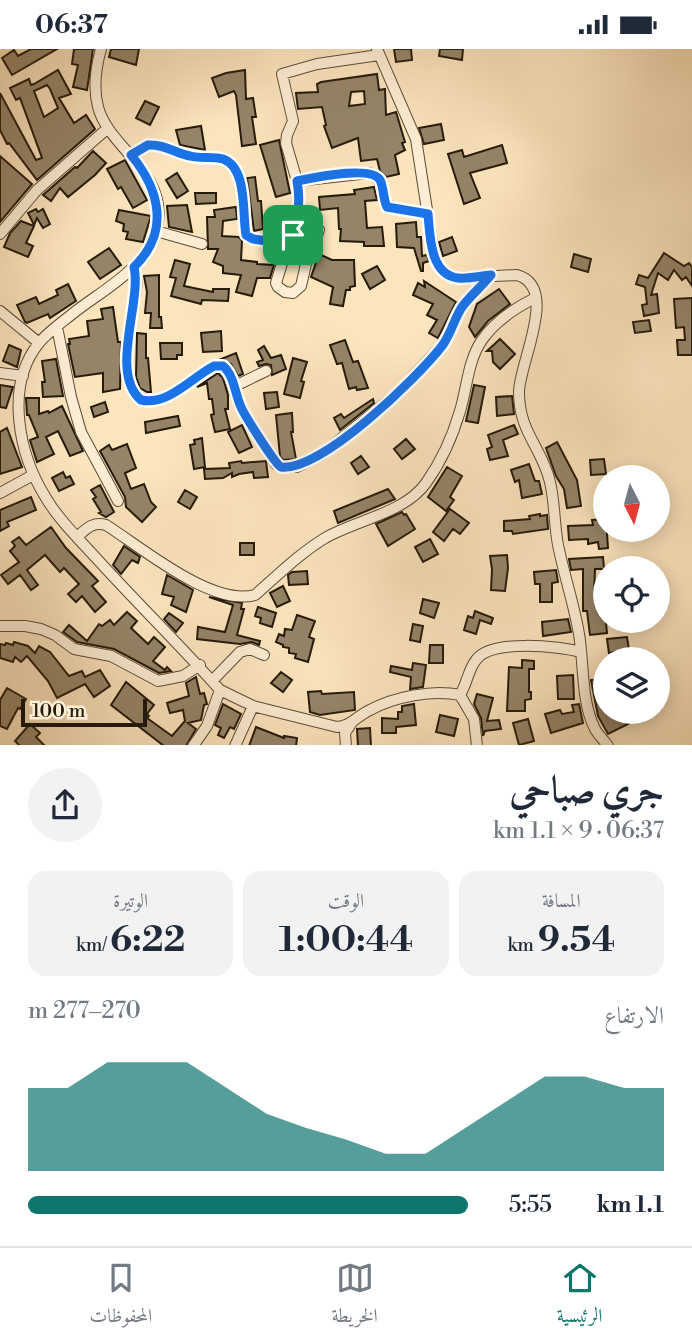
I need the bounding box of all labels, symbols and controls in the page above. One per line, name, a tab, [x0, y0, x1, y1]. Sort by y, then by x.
text: 06:37	[35, 9, 108, 41]
pin	[263, 205, 323, 265]
icon: arrive	[274, 216, 312, 254]
north arrow	[593, 465, 670, 543]
map controls	[593, 465, 670, 724]
button: locate	[593, 556, 670, 633]
button: layers	[593, 647, 670, 724]
scale bar	[21, 697, 147, 728]
text: 100 m	[32, 699, 85, 723]
text: جري صباحي	[510, 767, 664, 814]
button: share	[28, 768, 102, 842]
text: 06:37 · 9 × 1.1 km	[493, 817, 664, 845]
text: الوتيرة	[113, 889, 148, 913]
text: الوقت	[328, 889, 364, 913]
text: المسافة	[542, 889, 581, 913]
text: 6:22	[110, 919, 185, 962]
text: 1:00:44	[279, 919, 413, 962]
text: 9.54	[538, 919, 615, 962]
text: /km	[76, 933, 110, 957]
text: km	[507, 933, 538, 957]
text: 270–277 m	[28, 997, 141, 1025]
text: الارتفاع	[604, 1002, 664, 1030]
text: 5:55	[509, 1191, 552, 1219]
text: 1.1 km	[596, 1191, 664, 1219]
tab: المحفوظات	[90, 1259, 152, 1334]
tab: الخريطة	[331, 1259, 378, 1334]
tab: الرئيسية	[557, 1259, 602, 1334]

